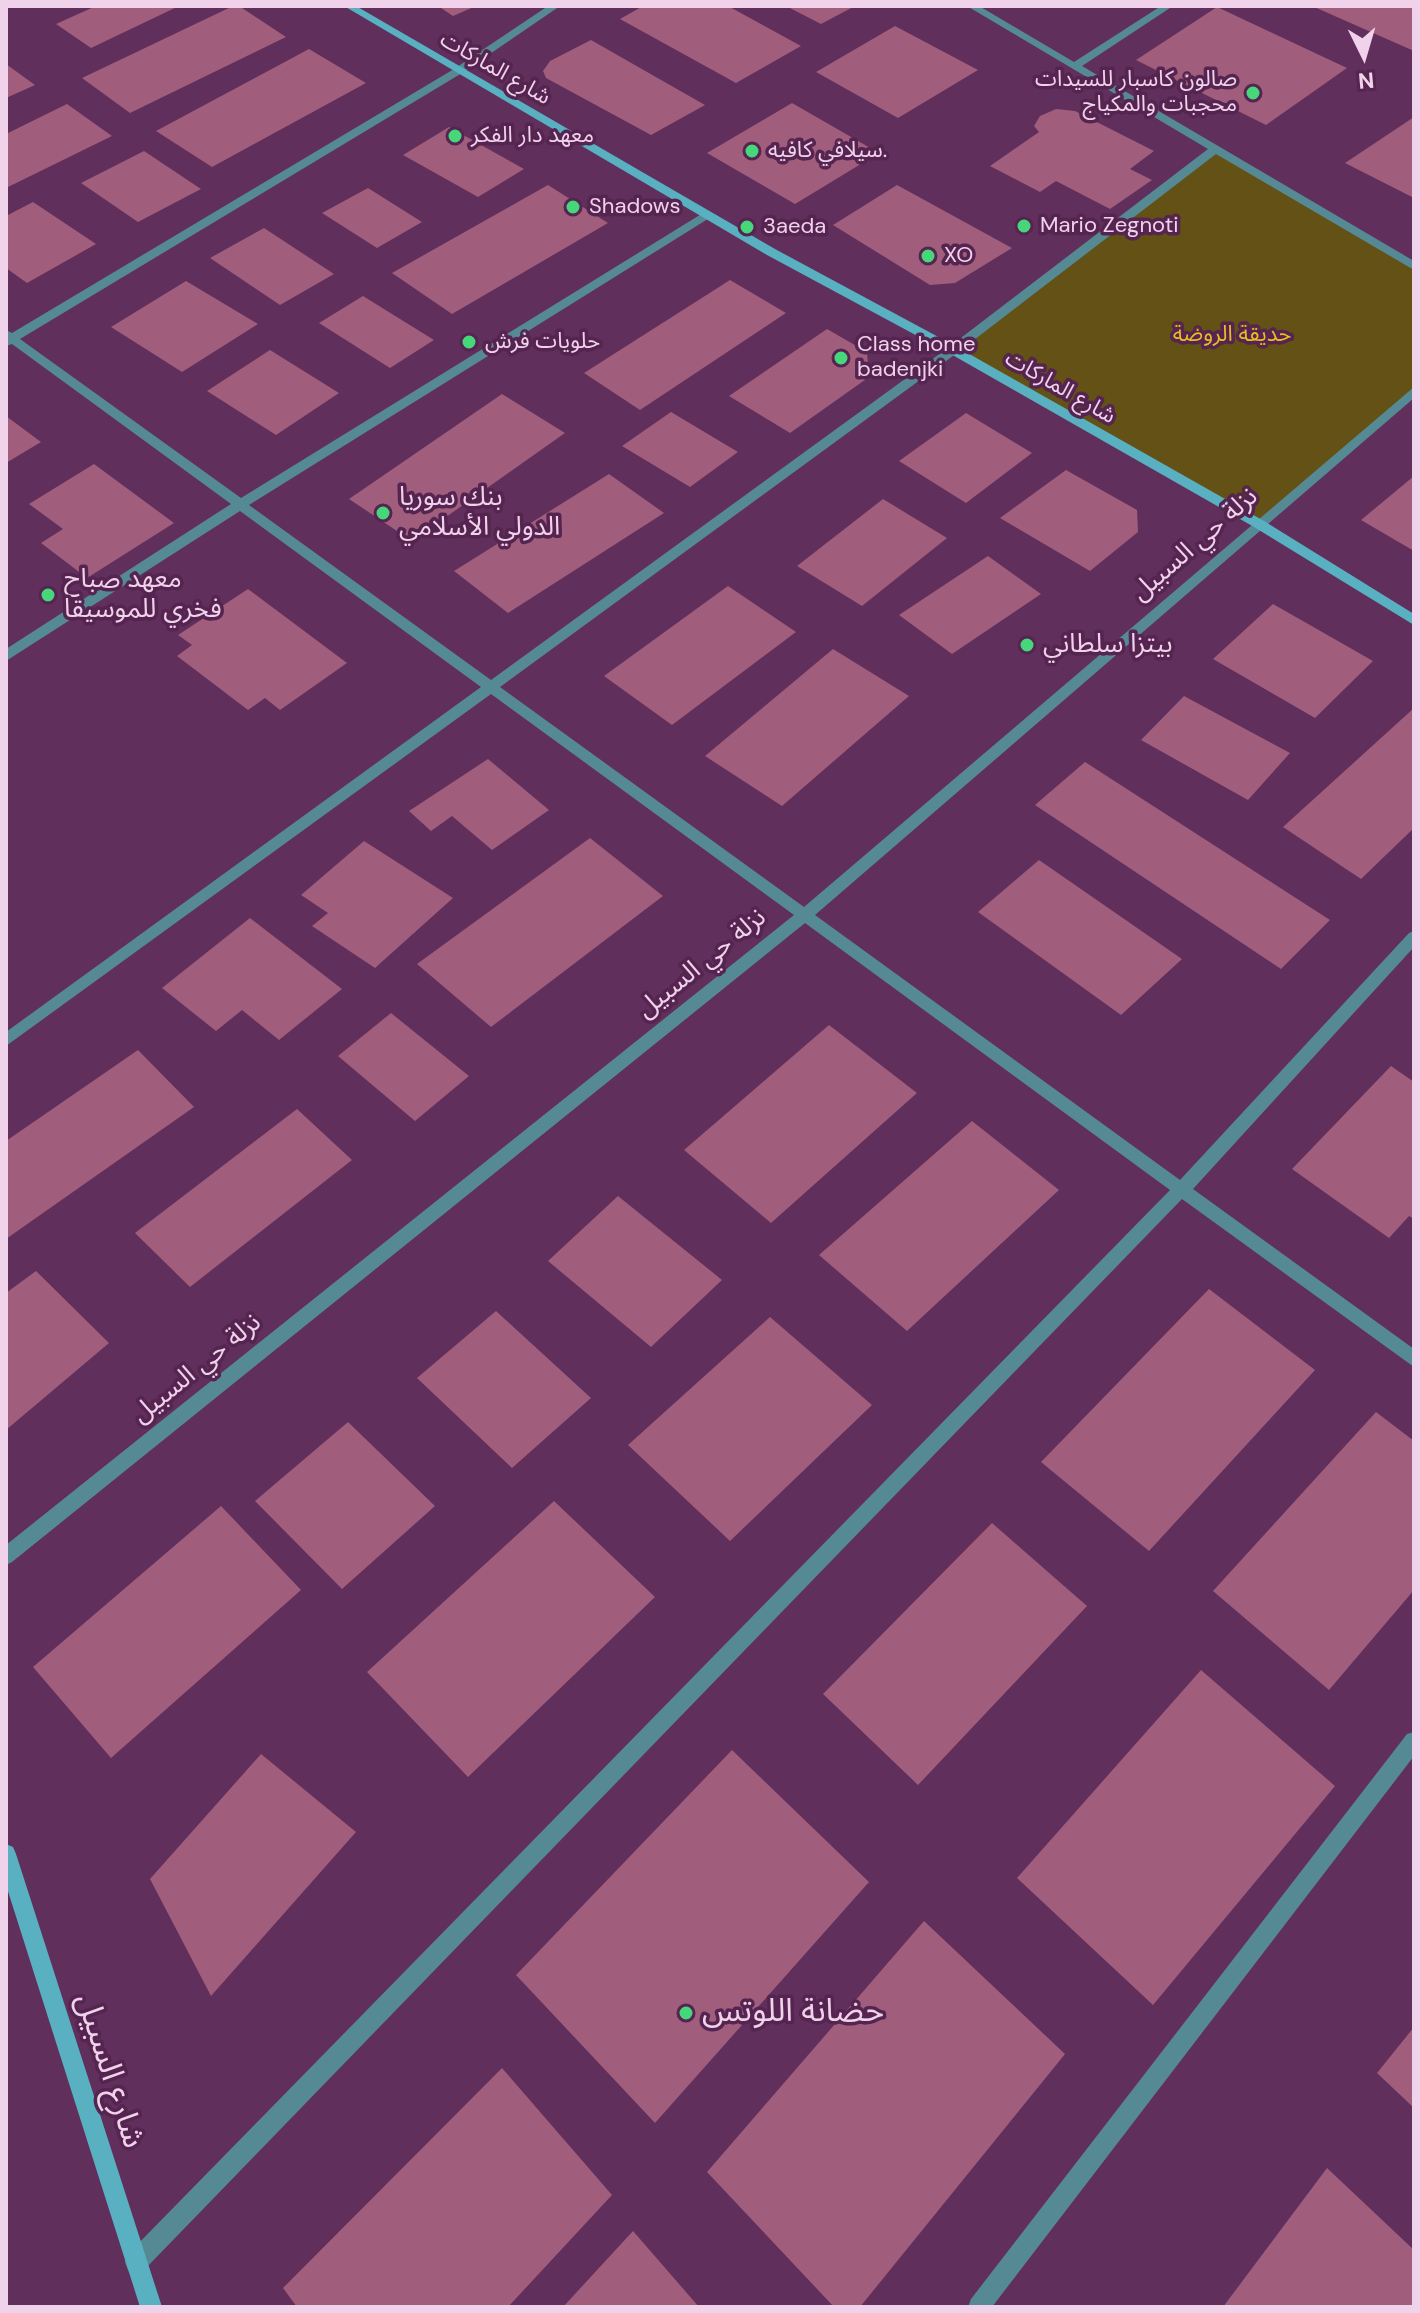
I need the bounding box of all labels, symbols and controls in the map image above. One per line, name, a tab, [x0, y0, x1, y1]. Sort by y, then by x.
north arrow	[1324, 16, 1404, 96]
street label: شارع الماركات	[435, 27, 555, 111]
text: N	[1357, 65, 1375, 96]
place label: صالون كاسبار للسيدات محجبات والمكياج	[1035, 67, 1237, 118]
marker: صالون كاسبار للسيدات محجبات والمكياج	[1244, 84, 1262, 102]
place label: معهد دار الفكر	[471, 123, 594, 149]
marker: معهد دار الفكر	[446, 127, 464, 145]
place label: سيلافي كافيه.	[768, 138, 887, 164]
marker: سيلافي كافيه.	[743, 142, 761, 160]
place label: Shadows	[589, 194, 681, 220]
marker: Shadows	[564, 198, 582, 216]
place label: Mario Zegnoti	[1040, 213, 1179, 239]
place label: 3aeda	[763, 214, 826, 240]
marker: Mario Zegnoti	[1015, 217, 1033, 235]
marker: 3aeda	[738, 218, 756, 236]
place label: XO	[944, 243, 973, 269]
marker: XO	[919, 247, 937, 265]
park label: حديقة الروضة	[1173, 322, 1291, 348]
place label: حلويات فرش	[485, 329, 600, 355]
place label: Class home badenjki	[857, 332, 975, 384]
marker: حلويات فرش	[460, 333, 478, 351]
street label: شارع الماركات	[1000, 346, 1120, 430]
marker: Class home badenjki	[832, 349, 850, 367]
place label: بنك سوريا الدولي الأسلامي	[399, 482, 560, 544]
street label: نزلة حي السبيل	[1126, 482, 1264, 608]
marker: بنك سوريا الدولي الأسلامي	[374, 504, 392, 522]
place label: معهد صباح فخري للموسيقا	[64, 564, 222, 626]
marker: معهد صباح فخري للموسيقا	[39, 586, 57, 604]
place label: بيتزا سلطاني	[1043, 629, 1172, 661]
marker: بيتزا سلطاني	[1018, 636, 1036, 654]
street label: نزلة حي السبيل	[631, 902, 773, 1026]
street label: نزلة حي السبيل	[126, 1307, 268, 1431]
street label: شارع السبيل	[66, 1989, 152, 2153]
place label: حضانة اللوتس	[702, 1994, 884, 2032]
marker: حضانة اللوتس	[677, 2004, 695, 2022]

